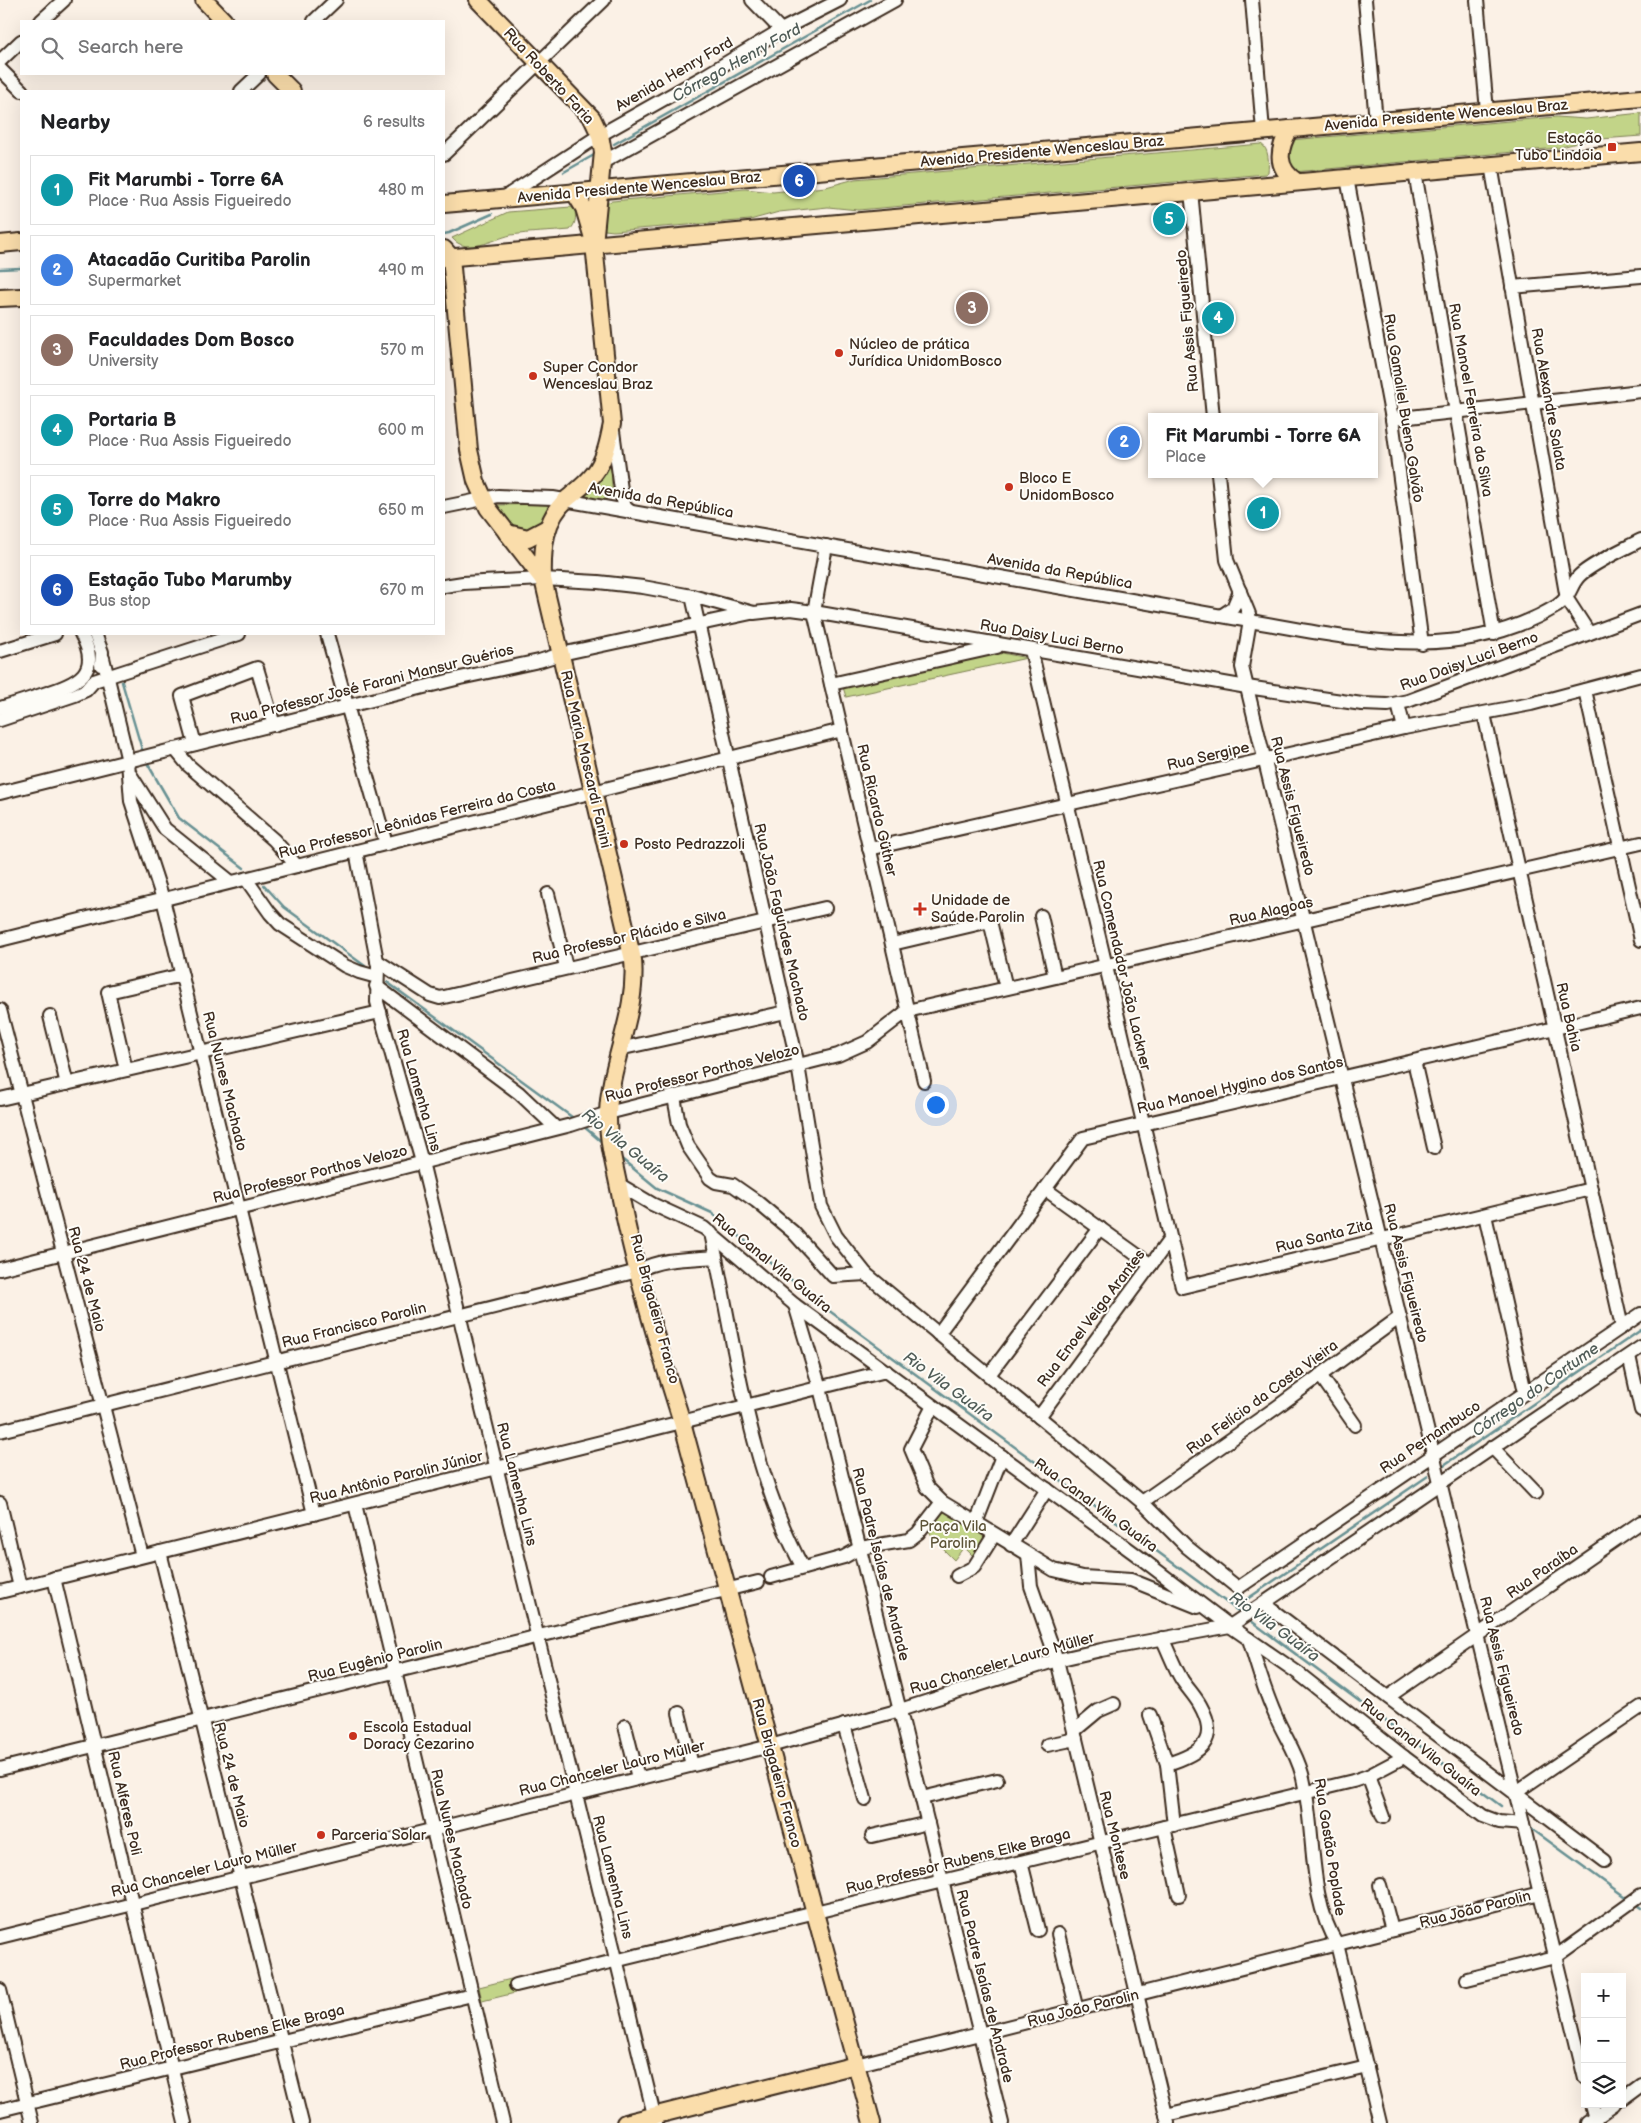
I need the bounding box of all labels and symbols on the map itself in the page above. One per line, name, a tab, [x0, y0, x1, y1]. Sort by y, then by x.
water label: Córrego Henry Ford	[669, 20, 805, 107]
street label: Rua Roberto Faria	[499, 24, 598, 128]
street label: Avenida Henry Ford	[612, 33, 737, 116]
street label: Avenida Presidente Wenceslau Braz	[1324, 95, 1569, 136]
place label: Estação Tubo Lindoia	[1515, 129, 1602, 165]
street label: Avenida Presidente Wenceslau Braz	[920, 131, 1165, 172]
marker: Estação Tubo Lindoia	[1606, 141, 1618, 153]
pin: 6	[783, 162, 815, 200]
street label: Avenida Presidente Wenceslau Braz	[517, 167, 762, 208]
pin: 5	[1153, 200, 1185, 238]
street label: Rua Assis Figueiredo	[1172, 249, 1203, 393]
pin: 3	[956, 289, 988, 327]
pin: 4	[1202, 299, 1234, 337]
street label: Rua Manoel Ferreira da Silva	[1444, 302, 1497, 499]
street label: Rua Gamaliel Bueno Galvão	[1379, 312, 1428, 504]
street label: Rua Alexandre Salata	[1527, 326, 1570, 472]
place label: Núcleo de prática Jurídica UnidomBosco	[849, 335, 1002, 371]
marker: Núcleo de prática Jurídica UnidomBosco	[833, 347, 845, 359]
place label: Super Condor Wenceslau Braz	[543, 358, 653, 394]
marker: Super Condor Wenceslau Braz	[527, 370, 539, 382]
pin: 2	[1108, 423, 1140, 461]
place label: Bloco E UnidomBosco	[1019, 469, 1114, 505]
street label: Avenida da República	[587, 478, 735, 523]
marker: Bloco E UnidomBosco	[1003, 481, 1015, 493]
pin: 1	[1247, 494, 1279, 532]
street label: Avenida da República	[986, 549, 1134, 594]
street label: Rua Daisy Luci Berno	[978, 615, 1125, 660]
street label: Rua Daisy Luci Berno	[1397, 628, 1541, 695]
street label: Rua Professor José Farani Mansur Guérios	[228, 640, 516, 729]
street label: Rua Maria Moscardi Fanini	[556, 668, 615, 850]
street label: Rua Assis Figueiredo	[1266, 734, 1319, 878]
street label: Rua Sergipe	[1165, 738, 1251, 775]
street label: Rua Ricardo Güther	[852, 742, 901, 879]
street label: Rua Professor Leônidas Ferreira da Costa	[277, 776, 558, 863]
street label: Rua João Fagundes Machado	[749, 821, 814, 1023]
place label: Posto Pedrazzoli	[634, 835, 745, 854]
marker: Posto Pedrazzoli	[618, 838, 630, 850]
street label: Rua Comendador João Lackner	[1088, 858, 1155, 1073]
place label: Unidade de Saúde Parolin	[931, 891, 1025, 927]
street label: Rua Alagoas	[1227, 892, 1315, 930]
marker: Unidade de Saúde Parolin	[913, 902, 927, 916]
street label: Rua Professor Plácido e Silva	[530, 905, 728, 968]
street label: Rua Bahia	[1551, 981, 1586, 1054]
street label: Rua Nunes Machado	[198, 1009, 251, 1153]
street label: Rua Lamenha Lins	[392, 1027, 445, 1154]
street label: Rua Professor Porthos Velozo	[603, 1040, 801, 1107]
street label: Rua Manoel Hygino dos Santos	[1135, 1052, 1346, 1119]
your location	[923, 1092, 949, 1118]
water label: Rio Vila Guaíra	[578, 1105, 673, 1187]
street label: Rua Professor Porthos Velozo	[211, 1141, 409, 1208]
street label: Rua Assis Figueiredo	[1379, 1201, 1432, 1345]
street label: Rua Canal Vila Guaíra	[708, 1209, 835, 1317]
street label: Rua Santa Zita	[1274, 1215, 1375, 1258]
street label: Rua 24 de Maio	[63, 1224, 110, 1334]
street label: Rua Brigadeiro Franco	[625, 1232, 684, 1386]
street label: Rua Enoel Veiga Arantes	[1033, 1245, 1150, 1391]
street label: Rua Francisco Parolin	[280, 1298, 428, 1353]
street label: Rua Felício da Costa Vieira	[1183, 1336, 1342, 1459]
water label: Córrego do Cortume	[1469, 1339, 1603, 1441]
water label: Rio Vila Guaíra	[899, 1348, 997, 1426]
street label: Rua Pernambuco	[1376, 1397, 1484, 1478]
street label: Rua Lamenha Lins	[492, 1420, 541, 1549]
street label: Rua Antônio Parolin Júnior	[308, 1447, 485, 1508]
street label: Rua Canal Vila Guaíra	[1030, 1454, 1161, 1557]
street label: Rua Padre Isaías de Andrade	[847, 1466, 914, 1663]
park label: Praça Vila Parolin	[919, 1517, 987, 1553]
street label: Rua Paraíba	[1503, 1540, 1582, 1603]
water label: Rio Vila Guaíra	[1225, 1588, 1323, 1666]
street label: Rua Assis Figueiredo	[1475, 1594, 1528, 1738]
street label: Rua Chanceler Lauro Müller	[908, 1628, 1097, 1699]
street label: Rua Eugênio Parolin	[306, 1635, 444, 1686]
street label: Rua Canal Vila Guaíra	[1356, 1694, 1485, 1801]
street label: Rua Brigadeiro Franco	[747, 1696, 806, 1850]
place label: Escola Estadual Doracy Cezarino	[363, 1718, 475, 1754]
street label: Rua 24 de Maio	[209, 1720, 254, 1830]
marker: Escola Estadual Doracy Cezarino	[347, 1730, 359, 1742]
street label: Rua Chanceler Lauro Müller	[517, 1736, 708, 1801]
street label: Rua Alferes Poli	[103, 1749, 146, 1857]
street label: Rua Nunes Machado	[426, 1767, 477, 1911]
street label: Rua Gastão Poplade	[1309, 1777, 1350, 1917]
street label: Rua Montese	[1094, 1789, 1135, 1882]
street label: Rua Lamenha Lins	[588, 1813, 637, 1942]
street label: Rua Professor Rubens Elke Braga	[844, 1824, 1072, 1899]
place label: Parceria Solar	[331, 1826, 427, 1845]
marker: Parceria Solar	[315, 1829, 327, 1841]
street label: Rua Chanceler Lauro Müller	[109, 1837, 300, 1902]
street label: Rua João Parolin	[1417, 1886, 1533, 1933]
street label: Rua Padre Isaías de Andrade	[951, 1888, 1018, 2085]
street label: Rua João Parolin	[1025, 1985, 1141, 2032]
street label: Rua Professor Rubens Elke Braga	[118, 2000, 346, 2075]

